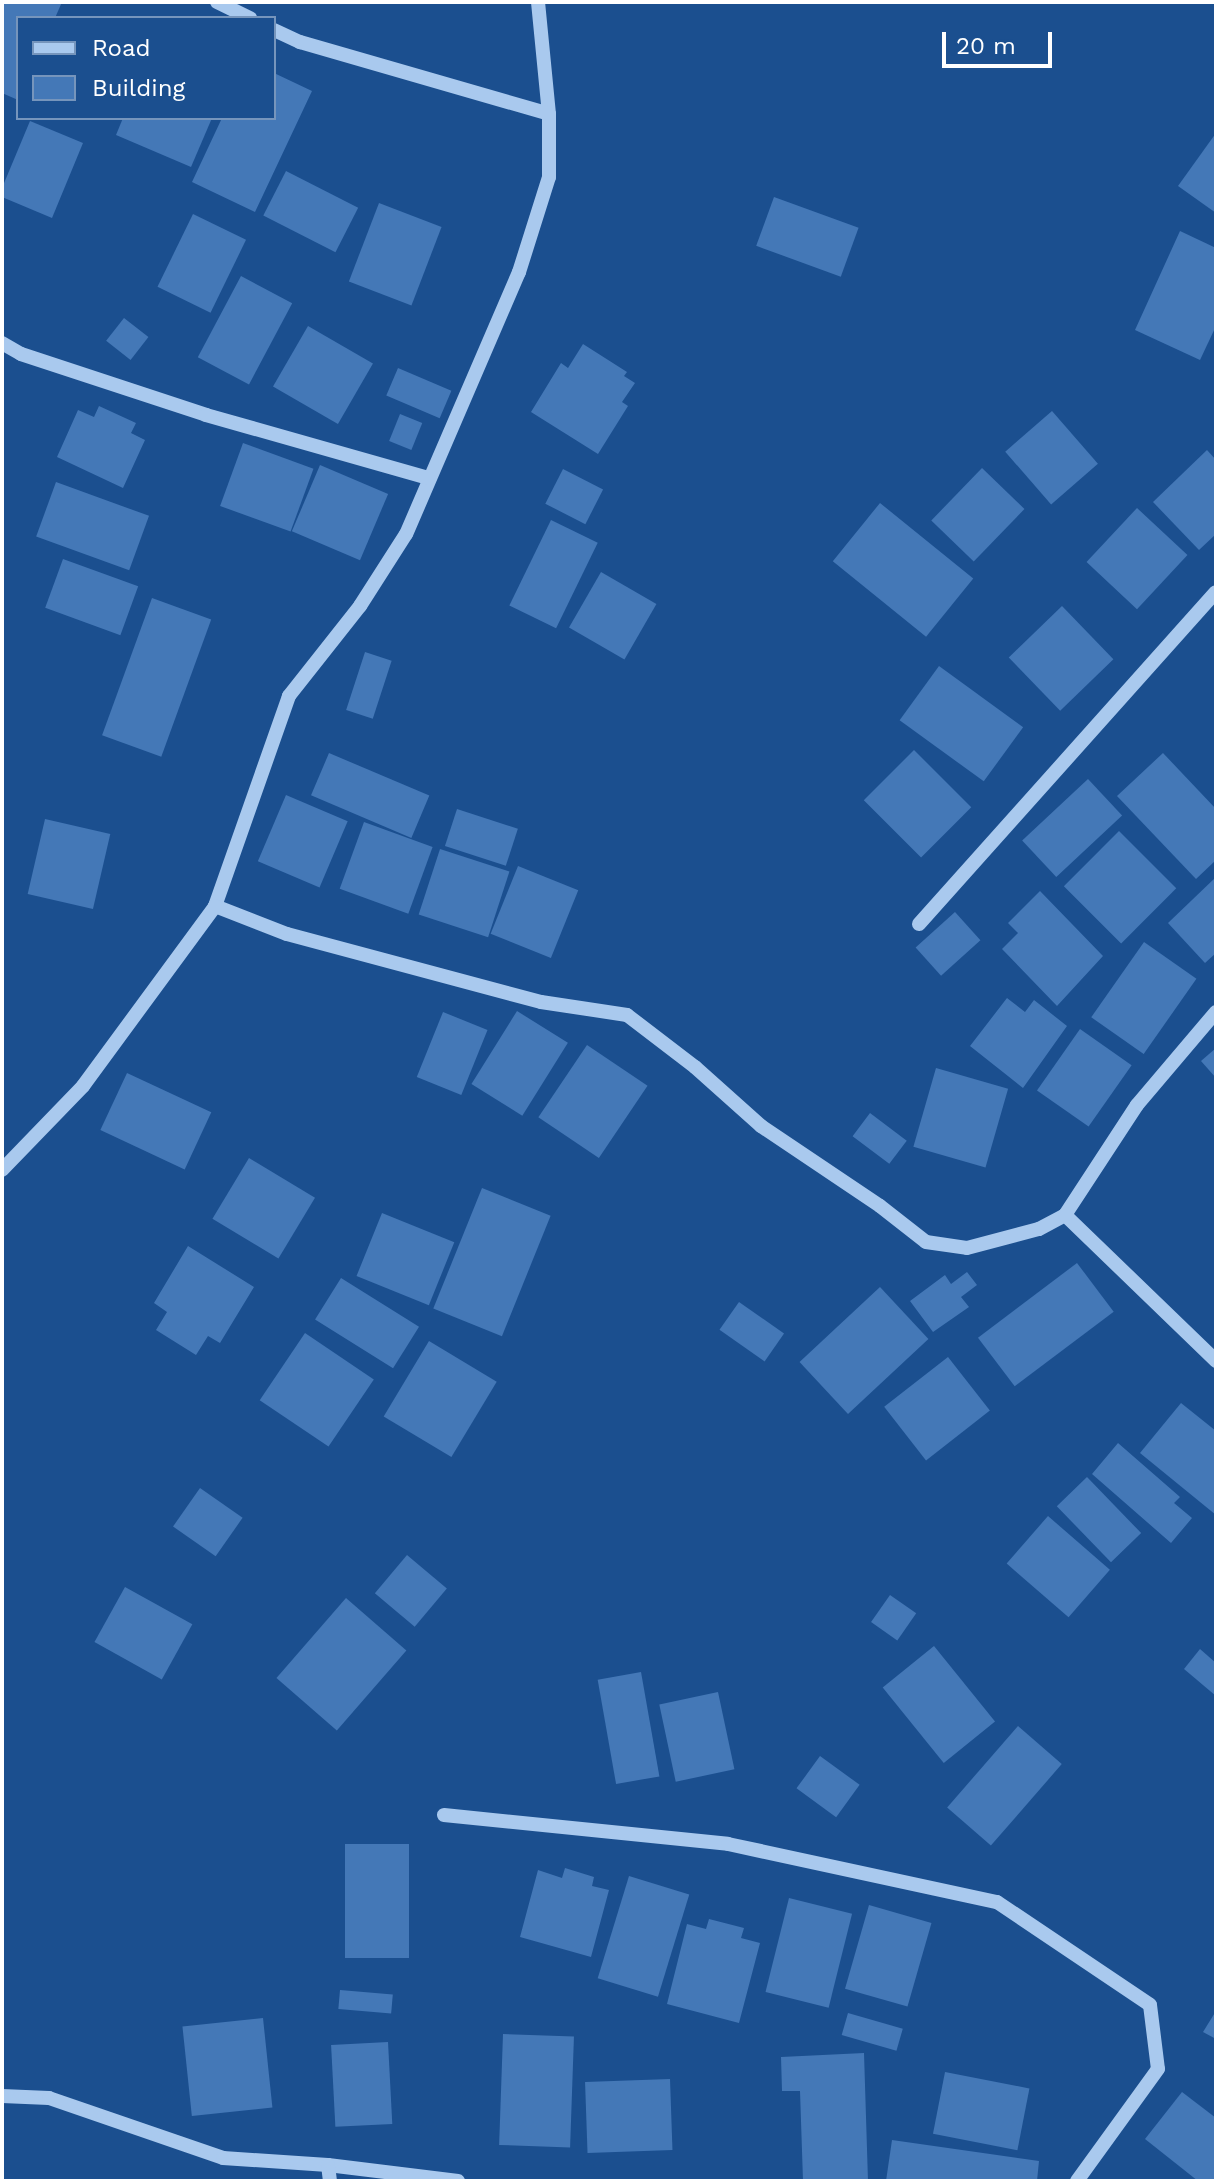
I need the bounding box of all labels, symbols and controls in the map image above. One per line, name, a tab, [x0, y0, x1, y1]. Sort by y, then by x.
legend	[16, 16, 276, 120]
scale bar	[946, 16, 1056, 66]
text: 20 m	[956, 32, 1016, 60]
text: Road	[92, 34, 151, 62]
text: Building	[92, 74, 185, 102]

